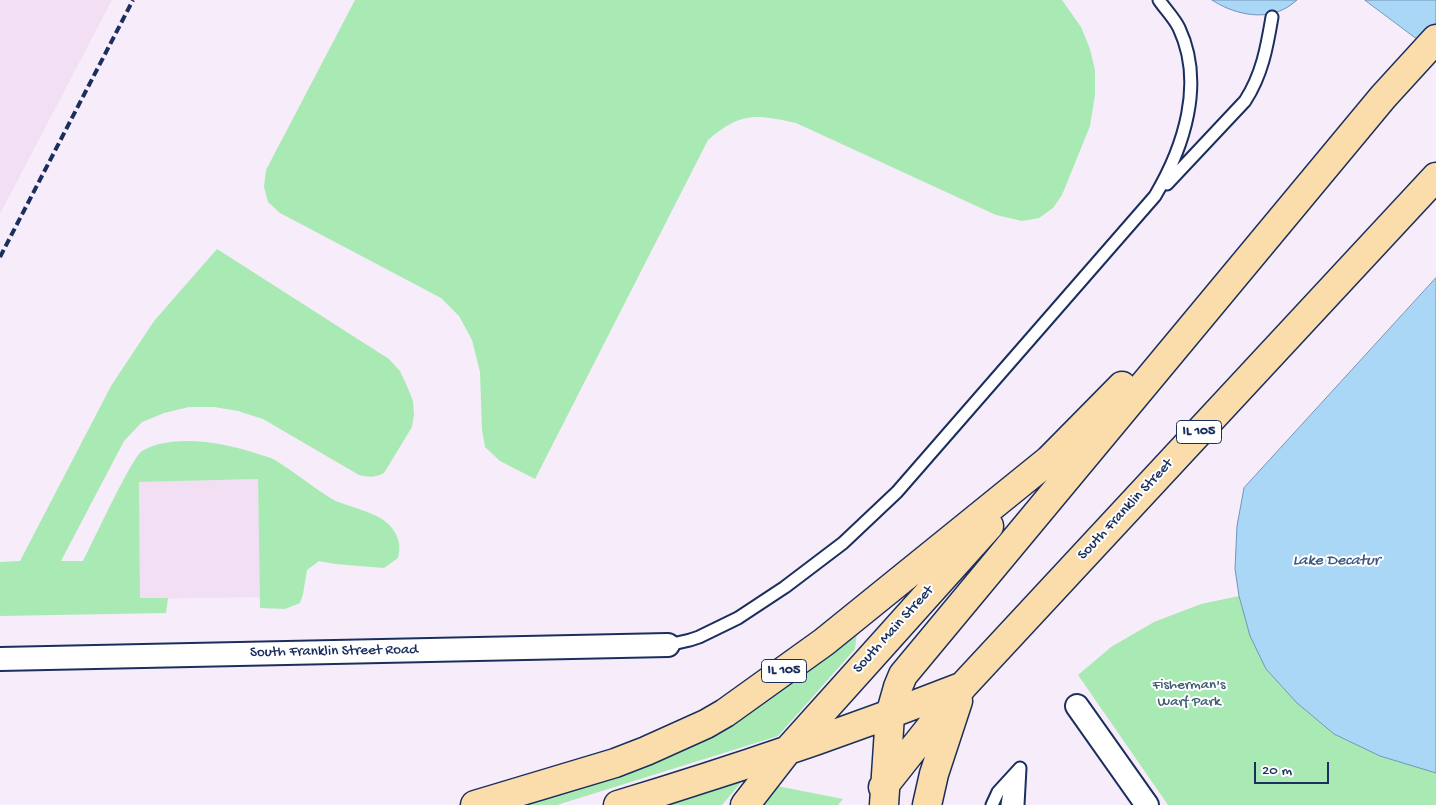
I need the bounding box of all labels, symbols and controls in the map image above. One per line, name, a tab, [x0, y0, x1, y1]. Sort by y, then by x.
road number: IL 105	[1176, 421, 1222, 444]
street label: South Franklin Street	[1074, 456, 1178, 564]
water label: Lake Decatur	[1293, 552, 1379, 572]
street label: South Main Street	[850, 582, 938, 678]
street label: South Franklin Street Road	[250, 642, 418, 662]
road number: IL 105	[762, 659, 806, 682]
park label: Fisherman's Warf Park	[1152, 677, 1226, 712]
scale bar	[1256, 752, 1331, 784]
text: 20 m	[1262, 762, 1292, 780]

